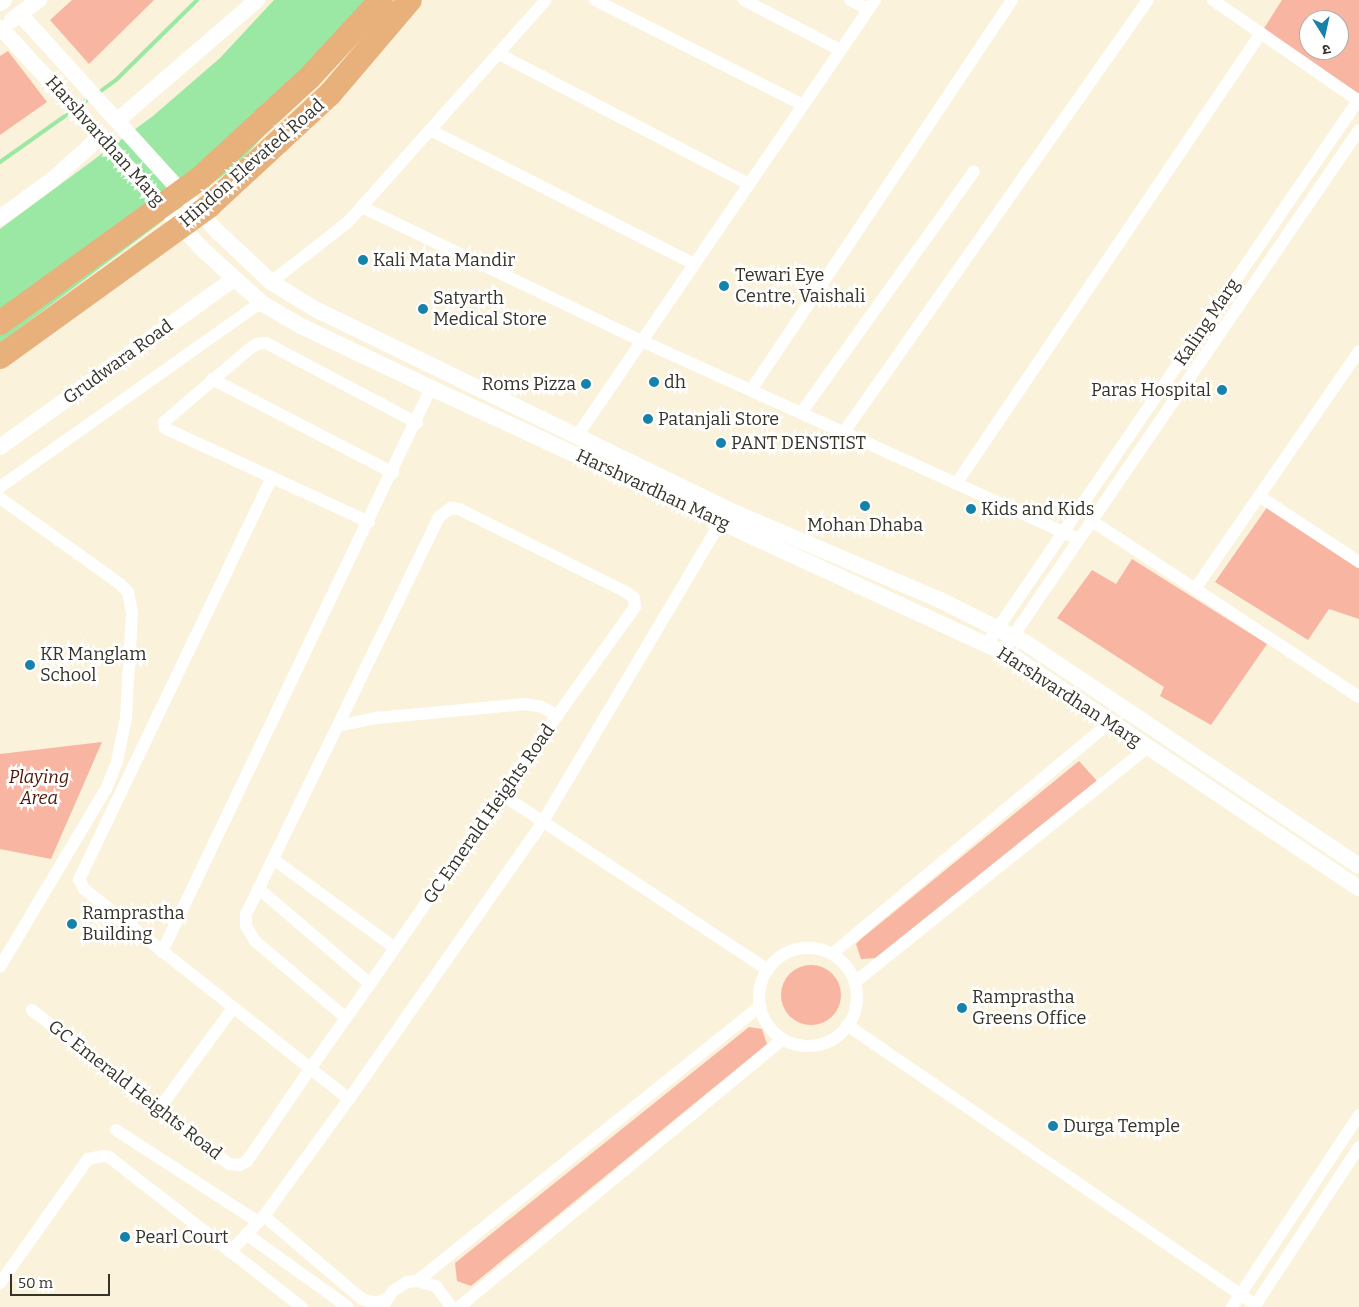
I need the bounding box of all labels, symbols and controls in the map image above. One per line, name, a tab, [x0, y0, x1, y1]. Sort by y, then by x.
north arrow	[1299, 10, 1349, 60]
text: उ	[1321, 40, 1332, 58]
street label: Harshvardhan Marg	[41, 72, 169, 210]
street label: Hindon Elevated Road	[175, 94, 329, 232]
place label: Kali Mata Mandir	[373, 249, 515, 271]
marker: Kali Mata Mandir	[357, 254, 369, 266]
place label: Tewari Eye Centre, Vaishali	[735, 265, 865, 308]
street label: Kaling Marg	[1170, 274, 1244, 370]
marker: Tewari Eye Centre, Vaishali	[717, 279, 731, 293]
place label: Satyarth Medical Store	[433, 288, 547, 330]
marker: Satyarth Medical Store	[417, 303, 429, 315]
street label: Grudwara Road	[59, 315, 177, 409]
place label: dh	[664, 371, 686, 393]
place label: Roms Pizza	[482, 373, 576, 395]
marker: dh	[648, 376, 660, 388]
marker: Roms Pizza	[580, 378, 592, 390]
place label: Paras Hospital	[1091, 379, 1211, 401]
marker: Paras Hospital	[1215, 383, 1229, 397]
place label: Patanjali Store	[658, 408, 779, 430]
marker: Patanjali Store	[642, 413, 654, 425]
place label: PANT DENSTIST	[731, 432, 866, 454]
marker: PANT DENSTIST	[715, 437, 727, 449]
street label: Harshvardhan Marg	[573, 445, 733, 535]
place label: Kids and Kids	[981, 498, 1094, 520]
marker: Mohan Dhaba	[859, 500, 871, 512]
marker: Kids and Kids	[965, 503, 977, 515]
place label: Mohan Dhaba	[807, 514, 923, 536]
street label: Harshvardhan Marg	[993, 642, 1145, 752]
place label: KR Manglam School	[40, 644, 146, 686]
marker: KR Manglam School	[24, 659, 36, 671]
street label: GC Emerald Heights Road	[419, 720, 559, 908]
park label: Playing Area	[9, 767, 69, 810]
place label: Ramprastha Building	[82, 903, 185, 946]
marker: Ramprastha Building	[66, 918, 78, 930]
place label: Ramprastha Greens Office	[972, 987, 1086, 1030]
marker: Ramprastha Greens Office	[956, 1002, 968, 1014]
street label: GC Emerald Heights Road	[44, 1016, 226, 1164]
place label: Durga Temple	[1063, 1115, 1180, 1137]
marker: Durga Temple	[1047, 1120, 1059, 1132]
place label: Pearl Court	[135, 1226, 229, 1248]
marker: Pearl Court	[119, 1231, 131, 1243]
scale bar	[12, 1264, 112, 1296]
text: 50 m	[18, 1274, 53, 1292]

